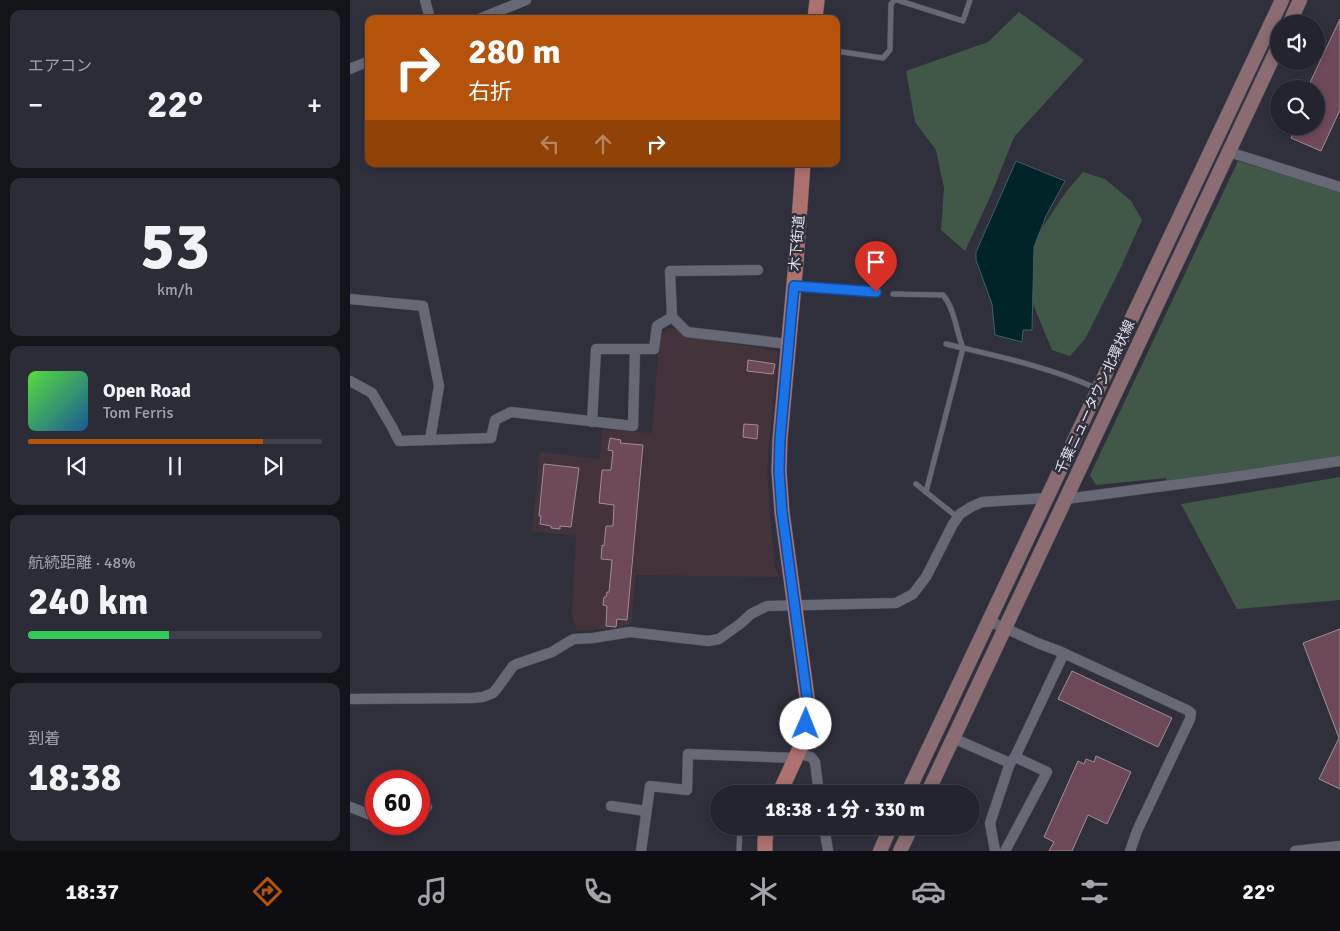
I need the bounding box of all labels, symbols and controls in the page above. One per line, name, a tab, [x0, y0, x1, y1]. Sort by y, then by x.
map controls	[1270, 15, 1325, 135]
button: sound	[1270, 15, 1325, 70]
text: 280 m	[468, 30, 561, 73]
icon: right	[385, 35, 450, 100]
text: エアコン	[28, 56, 92, 76]
text: 右折	[468, 78, 512, 105]
button: search	[1270, 80, 1325, 135]
text: 22°	[147, 81, 203, 128]
text: −	[28, 88, 43, 122]
text: +	[307, 88, 322, 122]
icon: left	[536, 130, 564, 158]
icon: ahead	[589, 130, 617, 158]
icon: right	[642, 130, 670, 158]
text: 53	[140, 207, 210, 287]
street label: 木下街道	[786, 214, 808, 272]
pin	[855, 241, 897, 292]
icon: arrive	[862, 248, 890, 276]
text: km/h	[157, 280, 193, 300]
street label: 千葉ニュータウン北環状線	[1052, 317, 1138, 477]
text: Open Road	[103, 379, 191, 403]
text: Tom Ferris	[103, 403, 173, 423]
icon: previous	[63, 452, 91, 480]
icon: pause	[161, 452, 189, 480]
icon: next	[259, 452, 287, 480]
text: 航続距離 · 48%	[28, 553, 136, 573]
text: 240 km	[28, 578, 149, 625]
position arrow	[779, 697, 831, 749]
text: 到着	[28, 729, 60, 749]
text: 18:38	[28, 754, 121, 801]
speed limit sign: 60	[365, 770, 430, 835]
text: 18:38 · 1 分 · 330 m	[765, 798, 925, 822]
icon: directions	[250, 874, 285, 909]
icon: music	[415, 874, 450, 909]
icon: phone	[580, 874, 615, 909]
icon: climate	[746, 874, 781, 909]
icon: car	[911, 874, 946, 909]
icon: filters	[1077, 874, 1112, 909]
text: 18:37	[65, 878, 119, 905]
text: 22°	[1242, 878, 1275, 905]

